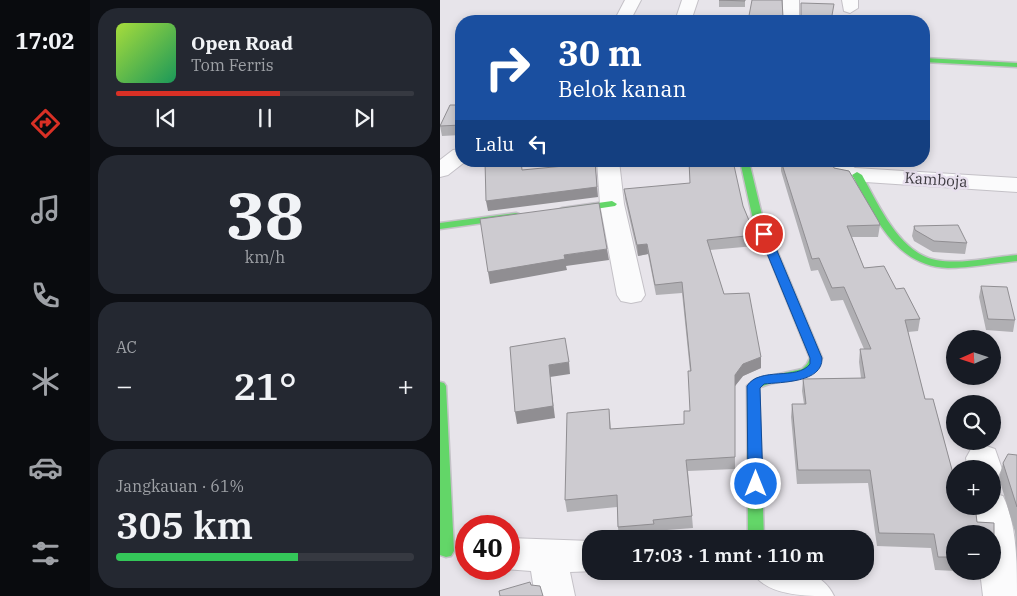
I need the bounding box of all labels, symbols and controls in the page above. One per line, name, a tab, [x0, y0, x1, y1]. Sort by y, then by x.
text: 17:02	[15, 26, 75, 55]
text: 30 m	[558, 30, 642, 76]
text: Open Road	[191, 31, 293, 55]
icon: right	[475, 35, 540, 100]
text: Tom Ferris	[191, 55, 274, 75]
text: Belok kanan	[558, 74, 686, 103]
icon: previous	[152, 104, 180, 132]
icon: pause	[251, 104, 279, 132]
icon: next	[350, 104, 378, 132]
icon: directions	[28, 106, 63, 141]
icon: left	[524, 130, 552, 158]
text: Lalu	[475, 132, 514, 156]
street label: Kamboja	[904, 168, 968, 191]
text: 38	[226, 172, 304, 257]
icon: music	[28, 192, 63, 227]
pin	[743, 213, 785, 255]
icon: arrive	[750, 220, 778, 248]
text: km/h	[245, 247, 285, 267]
icon: phone	[28, 278, 63, 313]
north arrow	[946, 330, 1001, 385]
map controls	[946, 330, 1001, 580]
text: AC	[116, 337, 137, 357]
text: 21°	[233, 361, 297, 410]
icon: climate	[28, 364, 63, 399]
text: −	[116, 367, 133, 404]
text: +	[397, 367, 414, 404]
button: search	[946, 395, 1001, 450]
icon: car	[28, 450, 63, 485]
position arrow	[729, 457, 781, 509]
button: +	[946, 460, 1001, 515]
text: Jangkauan · 61%	[116, 476, 244, 496]
text: 305 km	[116, 500, 253, 549]
speed limit sign: 40	[455, 515, 520, 580]
button: −	[946, 525, 1001, 580]
icon: filters	[28, 536, 63, 571]
text: 17:03 · 1 mnt · 110 m	[632, 543, 824, 567]

